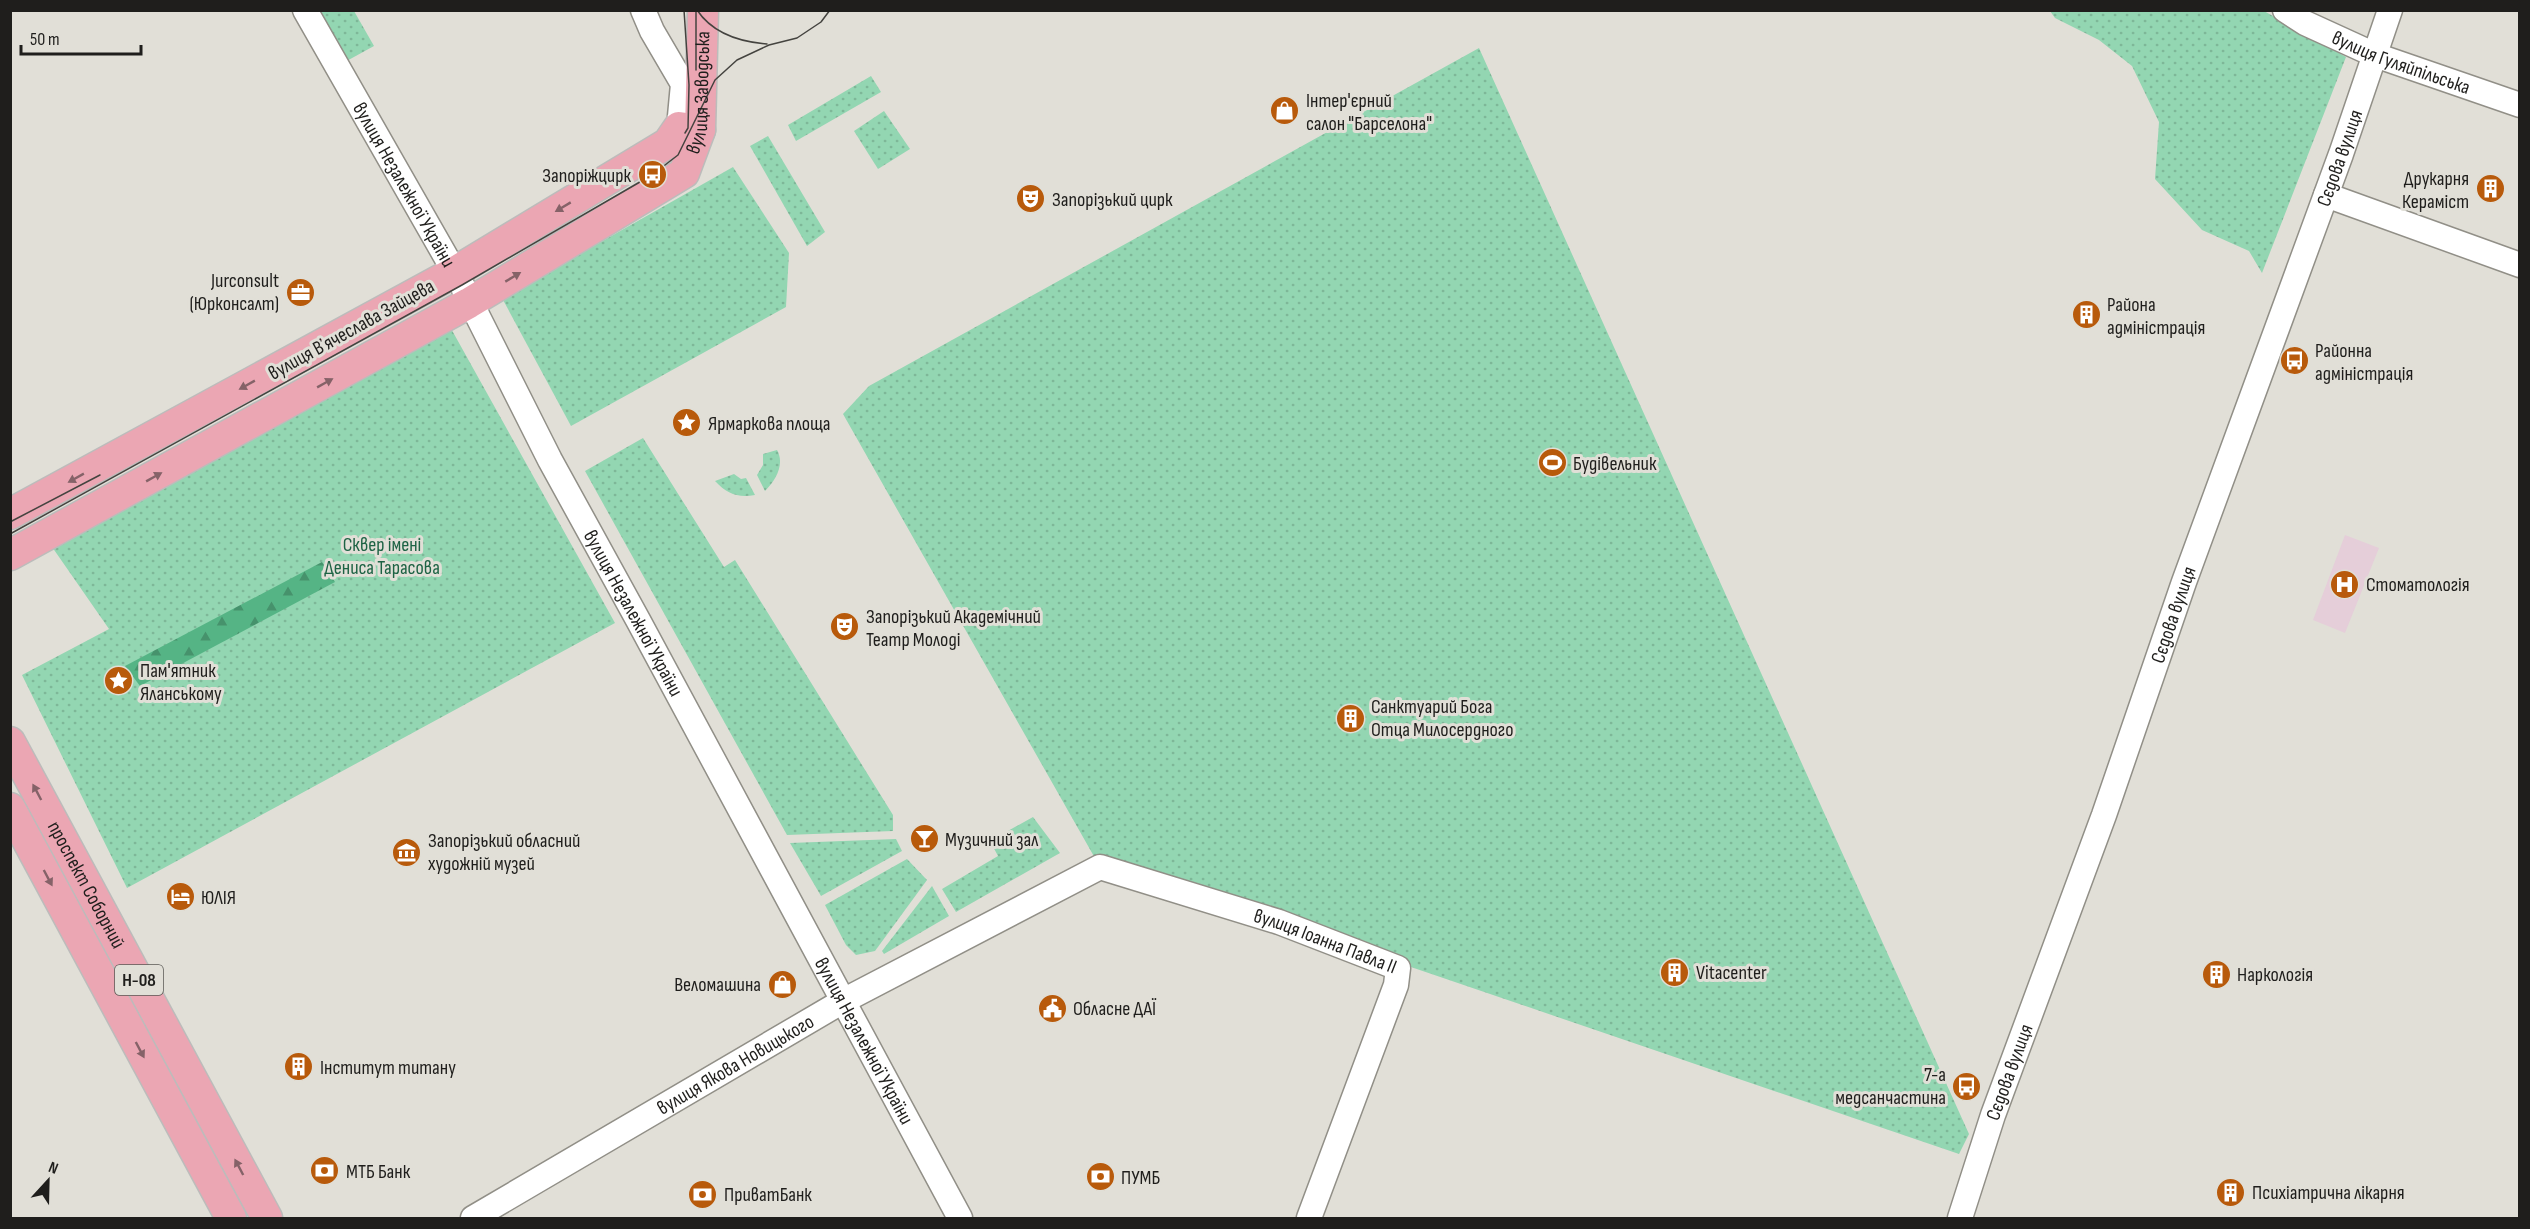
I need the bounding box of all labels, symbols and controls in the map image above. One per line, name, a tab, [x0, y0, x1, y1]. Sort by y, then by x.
scale bar	[21, 18, 141, 56]
street label: вулиця Гуляйпільська	[2328, 26, 2473, 100]
text: 50 m	[30, 29, 60, 50]
street label: вулиця Заводська	[681, 31, 715, 157]
place label: Інтер'єрний салон "Барселона"	[1306, 89, 1432, 136]
shop icon: Інтер'єрний салон "Барселона"	[1269, 95, 1301, 127]
street label: вулиця Незалежної України	[347, 98, 460, 272]
street label: Сєдова вулиця	[2312, 107, 2368, 210]
bus stop icon: Запоріжцирк	[636, 159, 668, 191]
place label: Запоріжцирк	[542, 164, 631, 188]
place label: Друкарня Кераміст	[2402, 167, 2469, 214]
building icon: Друкарня Кераміст	[2474, 173, 2506, 205]
theatre icon: Запорізький цирк	[1015, 183, 1047, 215]
place label: Запорізький цирк	[1052, 188, 1173, 212]
one-way arrow	[555, 201, 571, 212]
place label: Jurconsult (Юрконсалт)	[189, 269, 279, 316]
one-way arrow	[505, 271, 521, 282]
street label: вулиця Вʼячеслава Зайцева	[264, 274, 439, 385]
office icon: Jurconsult (Юрконсалт)	[284, 276, 316, 308]
place label: Района адміністрація	[2107, 293, 2205, 340]
building icon: Района адміністрація	[2070, 299, 2102, 331]
place label: Районна адміністрація	[2315, 339, 2413, 386]
bus stop icon: Районна адміністрація	[2278, 345, 2310, 377]
one-way arrow	[317, 378, 334, 388]
one-way arrow	[238, 380, 255, 390]
place icon: Ярмаркова площа	[671, 407, 703, 439]
place label: Ярмаркова площа	[708, 412, 831, 436]
sports icon: Будівельник	[1536, 447, 1568, 479]
place label: Будівельник	[1573, 452, 1657, 476]
one-way arrow	[146, 472, 163, 482]
one-way arrow	[67, 473, 84, 483]
street label: вулиця Незалежної України	[578, 526, 688, 701]
park label: Сквер імені Дениса Тарасова	[324, 533, 440, 580]
street label: Сєдова вулиця	[2146, 563, 2202, 666]
hospital icon: Стоматологія	[2329, 568, 2361, 600]
place label: Стоматологія	[2366, 573, 2470, 597]
place label: Запорізький Академічний Театр Молоді	[866, 605, 1041, 652]
theatre icon: Запорізький Академічний Театр Молоді	[829, 611, 861, 643]
place label: Пам'ятник Яланському	[140, 659, 222, 706]
place icon: Пам'ятник Яланському	[103, 665, 135, 697]
place label: Санктуарий Бога Отца Милосердного	[1371, 695, 1514, 742]
building icon: Санктуарий Бога Отца Милосердного	[1334, 702, 1366, 734]
one-way arrow	[32, 783, 42, 800]
street label: проспект Соборний	[42, 817, 130, 953]
bar icon: Музичний зал	[908, 823, 940, 855]
place label: Музичний зал	[945, 828, 1038, 852]
place label: Запорізький обласний художній музей	[428, 829, 580, 876]
museum icon: Запорізький обласний художній музей	[391, 836, 423, 868]
one-way arrow	[43, 870, 53, 887]
hotel icon: ЮЛІЯ	[164, 881, 196, 913]
place label: ЮЛІЯ	[201, 886, 236, 910]
street label: вулиця Іоанна Павла ІІ	[1251, 904, 1400, 979]
street label: вулиця Незалежної України	[809, 954, 918, 1129]
building icon: Vitacenter	[1659, 956, 1691, 988]
building icon: Наркологія	[2200, 958, 2232, 990]
place label: Vitacenter	[1696, 961, 1767, 985]
place label: Наркологія	[2237, 963, 2313, 987]
road number: Н-08	[115, 965, 163, 995]
shop icon: Веломашина	[766, 968, 798, 1000]
place label: Веломашина	[674, 973, 761, 997]
public building icon: Обласне ДАЇ	[1036, 992, 1068, 1024]
place label: Обласне ДАЇ	[1073, 997, 1157, 1021]
street label: вулиця Якова Новицького	[653, 1010, 818, 1120]
street label: Сєдова вулиця	[1981, 1021, 2039, 1124]
one-way arrow	[135, 1041, 145, 1058]
building icon: Інститут титану	[283, 1051, 315, 1083]
place label: Інститут титану	[320, 1056, 456, 1080]
place label: 7-а медсанчастина	[1835, 1063, 1946, 1110]
bus stop icon: 7-а медсанчастина	[1951, 1070, 1983, 1102]
north arrow	[18, 1151, 78, 1211]
bank icon: МТБ Банк	[309, 1155, 341, 1187]
text: N	[46, 1158, 61, 1179]
one-way arrow	[234, 1158, 244, 1175]
place label: МТБ Банк	[346, 1160, 411, 1184]
bank icon: ПУМБ	[1084, 1161, 1116, 1193]
place label: ПУМБ	[1121, 1166, 1160, 1190]
building icon: Психіатрична лікарня	[2215, 1176, 2247, 1208]
bank icon: ПриватБанк	[687, 1178, 719, 1210]
place label: Психіатрична лікарня	[2252, 1181, 2405, 1205]
place label: ПриватБанк	[724, 1183, 812, 1207]

